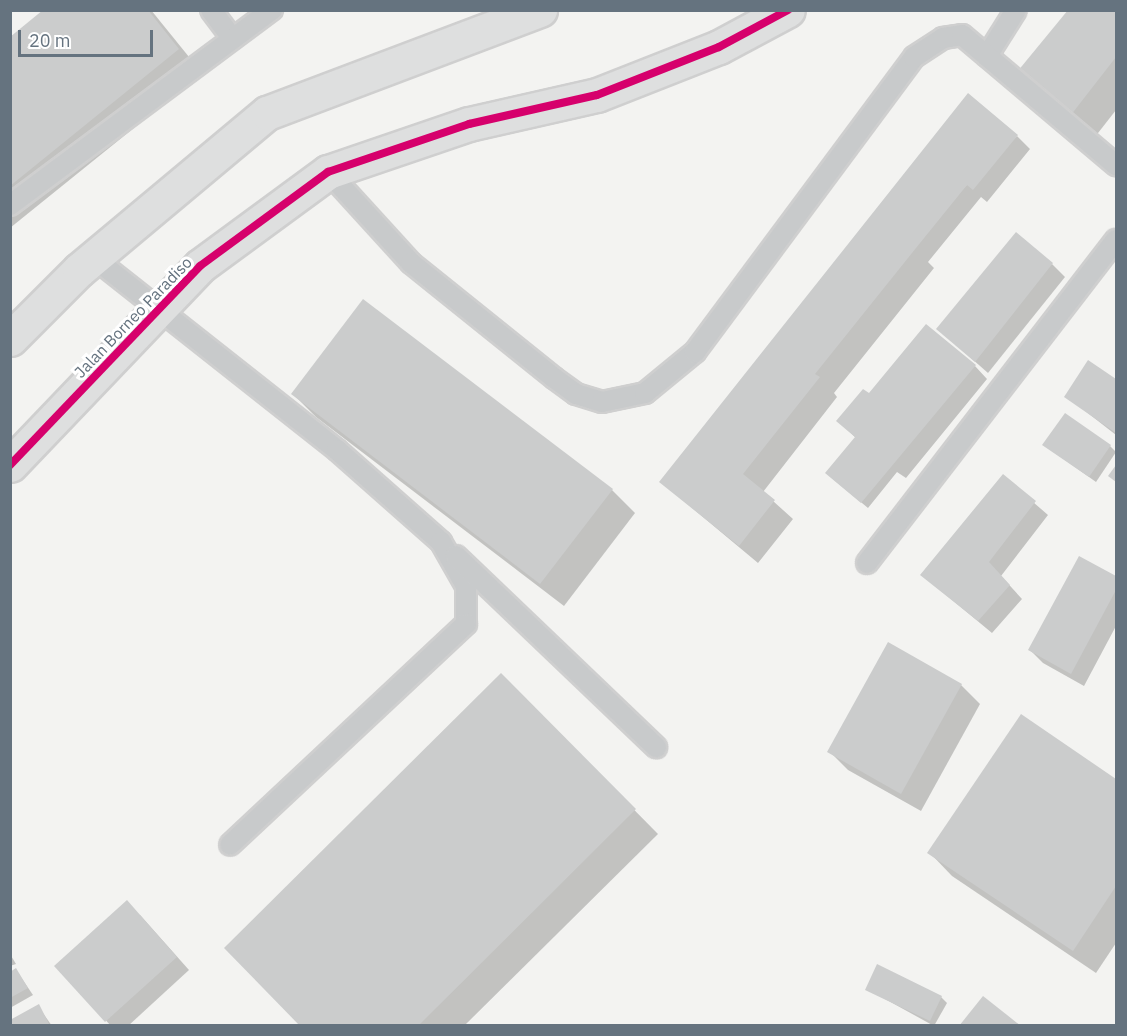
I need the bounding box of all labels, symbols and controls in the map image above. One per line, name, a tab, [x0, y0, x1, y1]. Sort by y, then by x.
scale bar	[21, 18, 156, 56]
text: 20 m	[29, 29, 71, 52]
street label: Jalan Borneo Paradiso	[70, 252, 196, 382]

